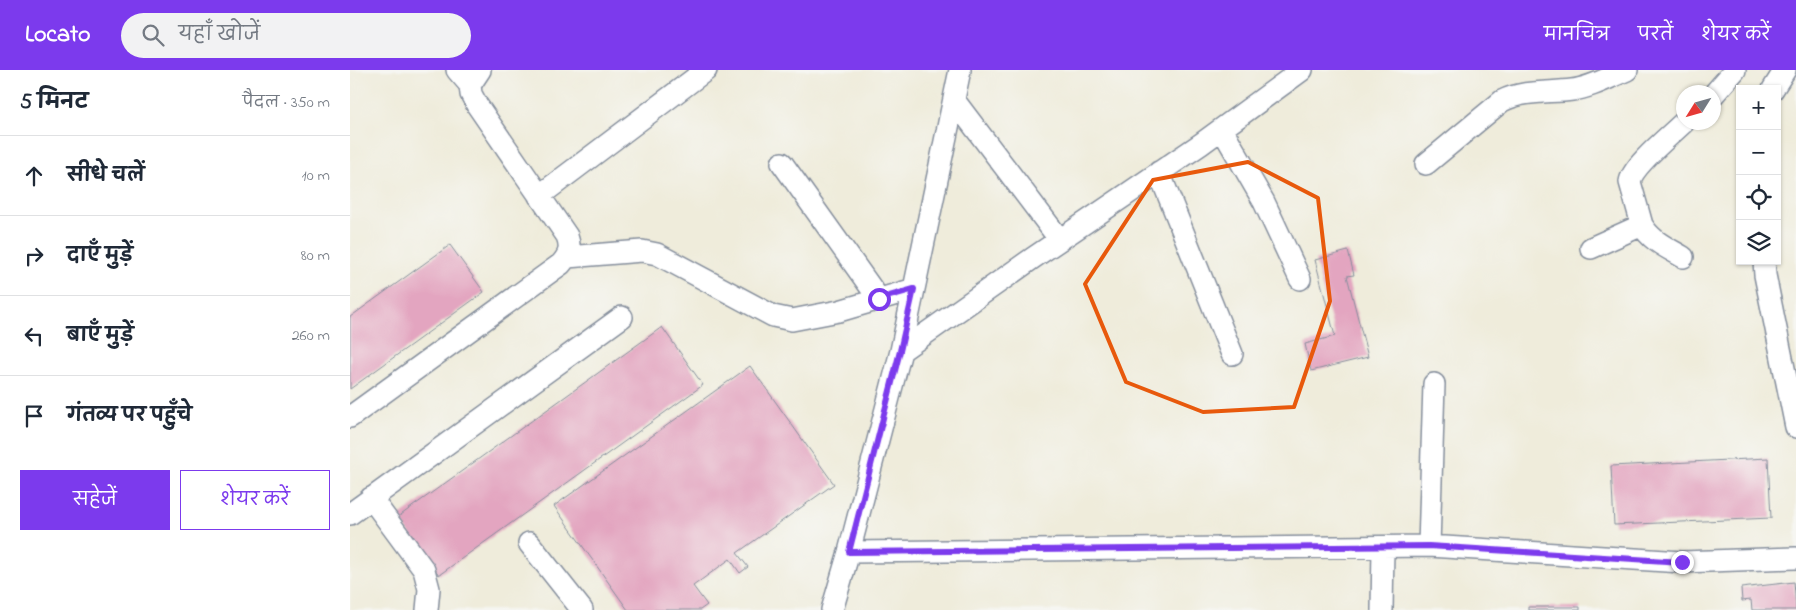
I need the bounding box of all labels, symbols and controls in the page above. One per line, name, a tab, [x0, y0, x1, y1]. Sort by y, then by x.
search box	[121, 13, 471, 58]
text: Locato	[25, 18, 91, 53]
icon: search	[139, 21, 167, 49]
text: यहाँ खोजें	[179, 22, 260, 49]
text: मानचित्र	[1544, 23, 1610, 49]
text: परतें	[1638, 23, 1673, 49]
text: शेयर करें	[1701, 23, 1771, 49]
north arrow	[1676, 85, 1721, 130]
map controls	[1736, 85, 1781, 265]
button: +	[1736, 85, 1781, 130]
text: 5 मिनट	[20, 88, 88, 118]
text: पैदल · 350 m	[242, 91, 330, 115]
button: −	[1736, 130, 1781, 175]
icon: ahead	[20, 162, 48, 190]
text: सीधे चलें	[67, 163, 145, 190]
text: 10 m	[302, 164, 330, 188]
button: locate	[1736, 175, 1781, 220]
button: layers	[1736, 220, 1781, 265]
icon: right	[20, 242, 48, 270]
text: दाएँ मुड़ें	[67, 243, 133, 270]
text: 80 m	[301, 244, 330, 268]
route start	[868, 288, 891, 311]
icon: left	[20, 322, 48, 350]
text: बाएँ मुड़ें	[67, 323, 134, 350]
text: 260 m	[292, 324, 330, 348]
icon: arrive	[20, 402, 48, 430]
text: गंतव्य पर पहुँचे	[67, 403, 192, 430]
button: सहेजें	[20, 470, 170, 530]
button: शेयर करें	[180, 470, 330, 530]
route end	[1671, 551, 1694, 574]

